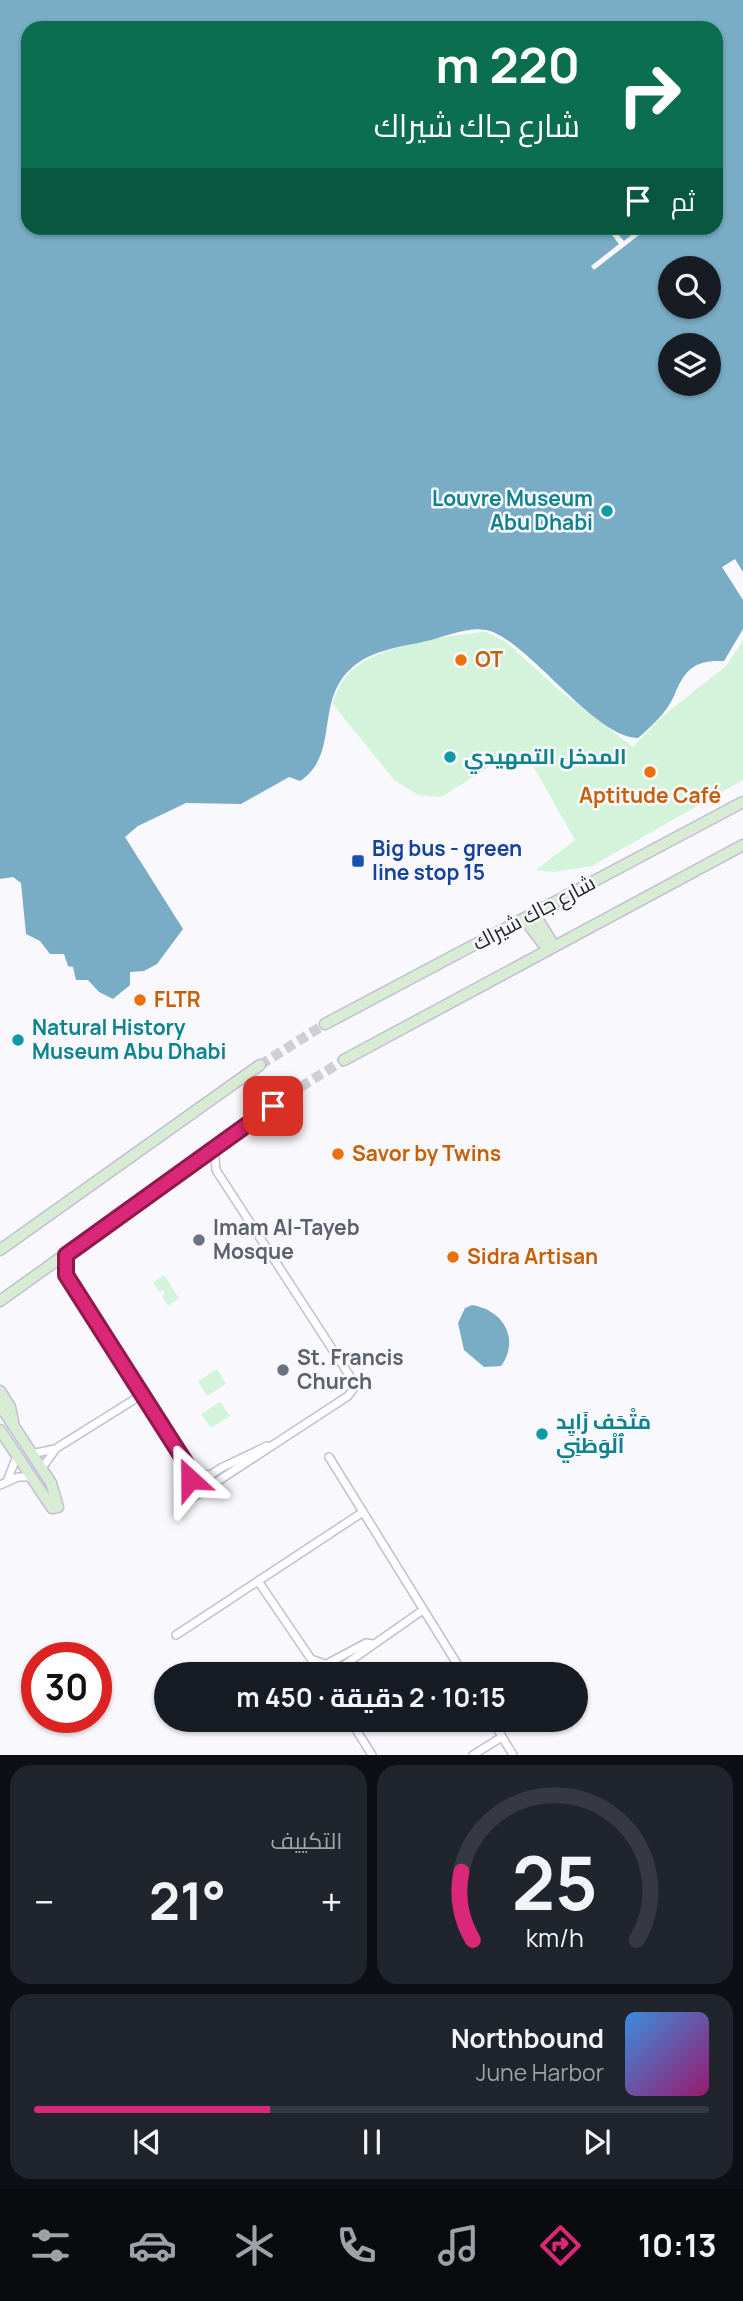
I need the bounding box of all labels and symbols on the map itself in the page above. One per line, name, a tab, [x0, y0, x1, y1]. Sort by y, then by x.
place label: Louvre Museum Abu Dhabi	[432, 484, 593, 536]
marker: Louvre Museum Abu Dhabi	[599, 503, 615, 519]
place label: OT	[475, 645, 503, 673]
marker: OT	[453, 652, 469, 668]
place label: المدخل التمهيدي	[464, 742, 627, 774]
marker: المدخل التمهيدي	[442, 749, 458, 765]
marker: Aptitude Café	[642, 764, 658, 780]
place label: Aptitude Café	[579, 781, 721, 809]
place label: Big bus - green line stop 15	[372, 834, 522, 886]
marker: Big bus - green line stop 15	[350, 853, 366, 869]
street label: شارع جاك شيراك	[467, 868, 600, 957]
place label: FLTR	[154, 985, 201, 1013]
marker: FLTR	[132, 992, 148, 1008]
place label: Natural History Museum Abu Dhabi	[32, 1013, 226, 1065]
marker: Natural History Museum Abu Dhabi	[10, 1032, 26, 1048]
pin	[243, 1076, 303, 1136]
place label: Savor by Twins	[352, 1139, 501, 1167]
marker: Savor by Twins	[330, 1146, 346, 1162]
place label: Imam Al-Tayeb Mosque	[213, 1213, 360, 1265]
marker: Imam Al-Tayeb Mosque	[191, 1232, 207, 1248]
place label: Sidra Artisan	[467, 1242, 598, 1270]
marker: Sidra Artisan	[445, 1249, 461, 1265]
place label: St. Francis Church	[297, 1343, 404, 1395]
marker: St. Francis Church	[275, 1362, 291, 1378]
place label: مَتْحَف زَايِد ٱلْوَطَنِي	[556, 1407, 651, 1463]
marker: مَتْحَف زَايِد ٱلْوَطَنِي	[534, 1426, 550, 1442]
position arrow	[153, 1442, 227, 1516]
speed limit sign: 30	[21, 1642, 112, 1733]

